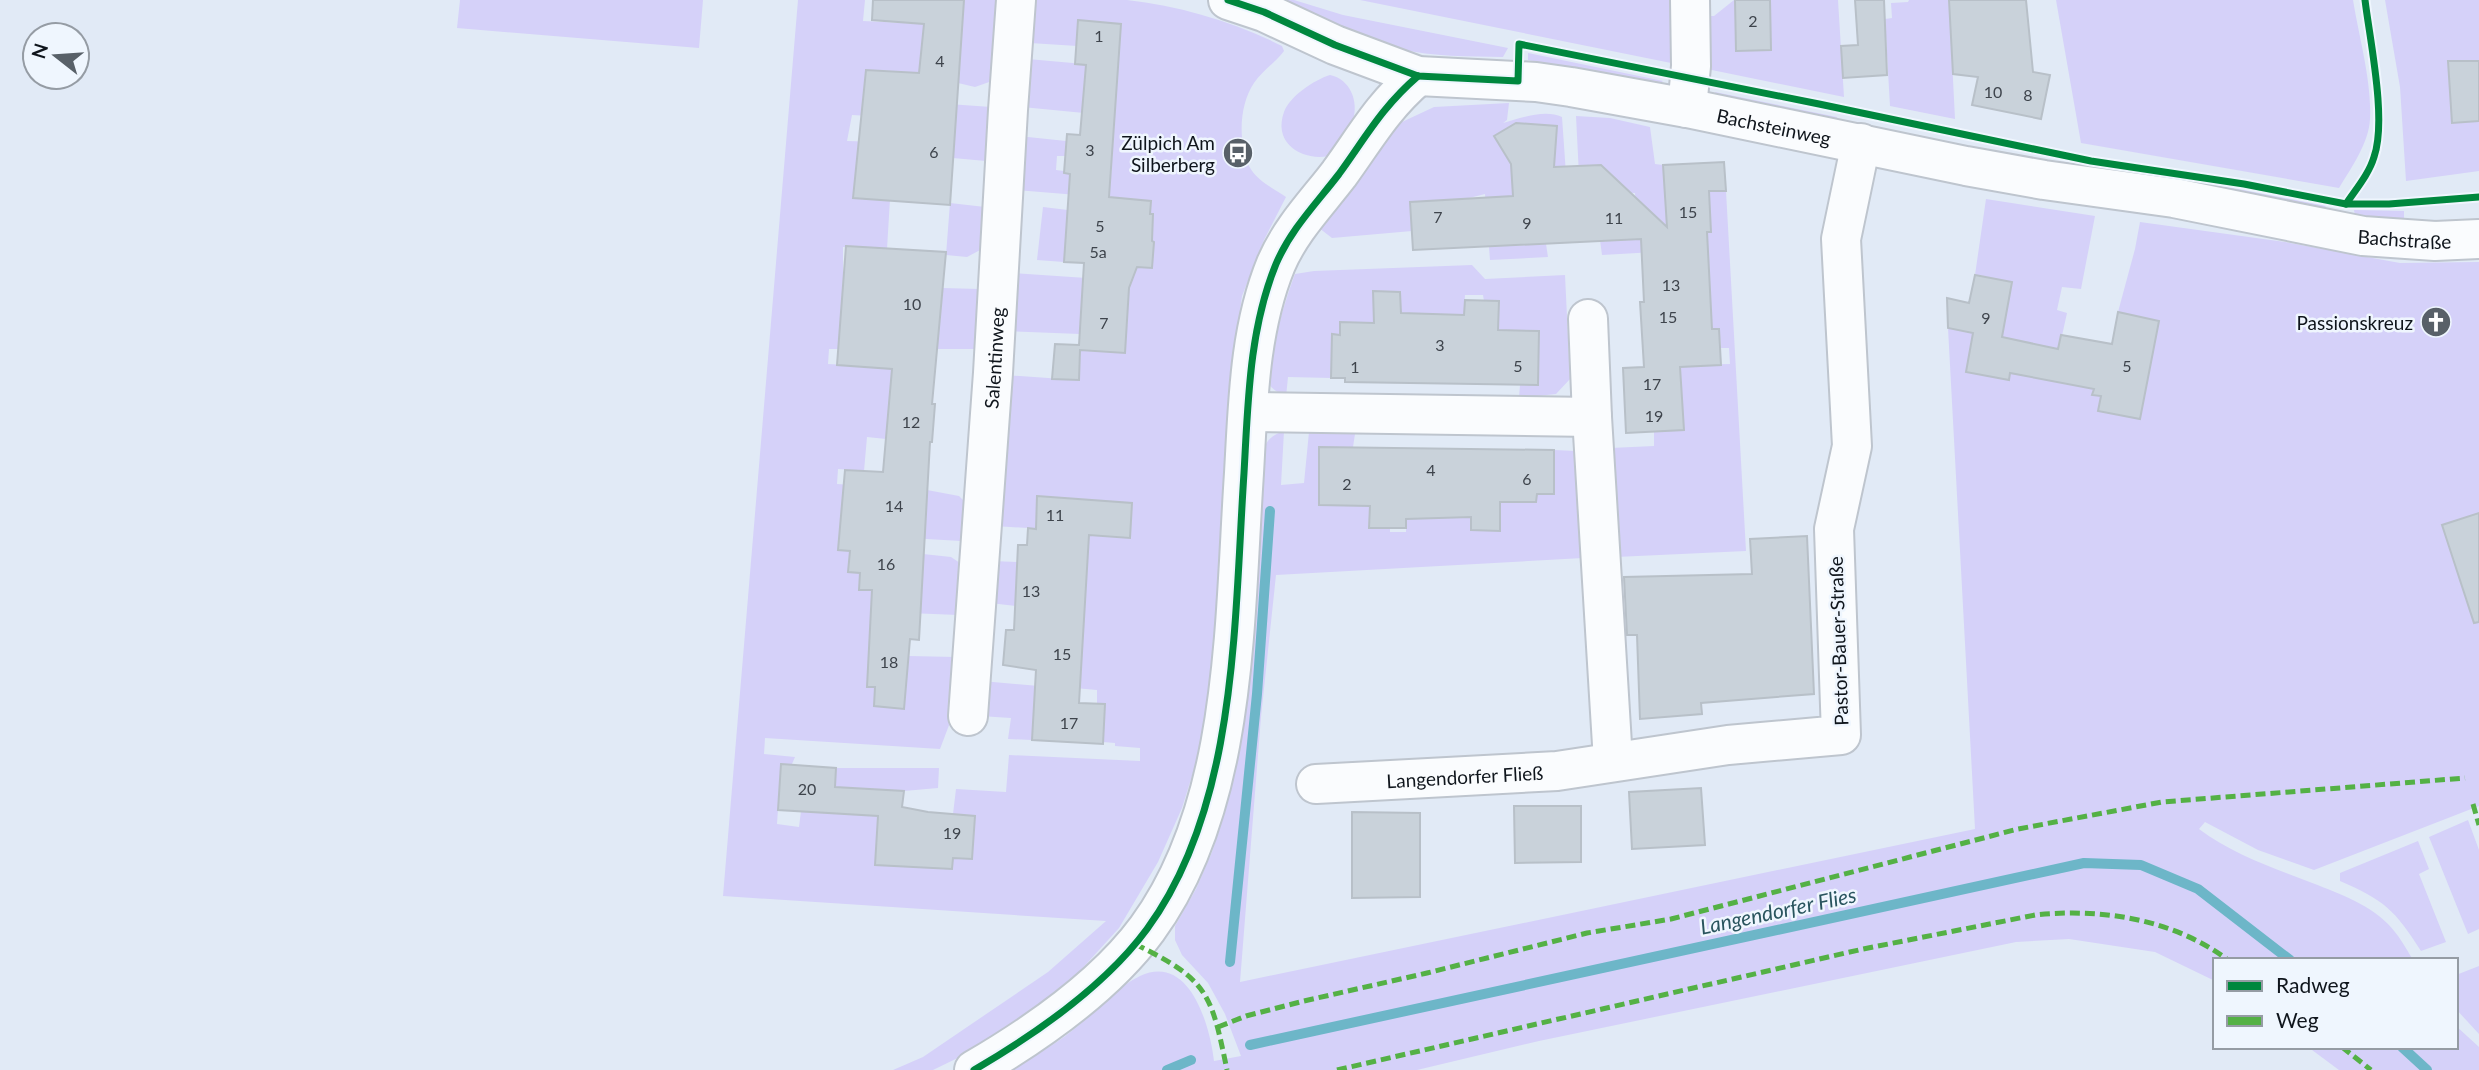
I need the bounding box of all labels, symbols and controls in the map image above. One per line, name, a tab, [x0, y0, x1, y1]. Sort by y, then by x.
house number: 2	[1748, 11, 1758, 30]
north arrow	[21, 21, 91, 91]
house number: 1	[1094, 26, 1104, 45]
text: N	[26, 41, 52, 61]
house number: 4	[935, 51, 945, 70]
house number: 10	[1984, 82, 2002, 101]
house number: 8	[2023, 85, 2033, 104]
street label: Bachsteinweg	[1715, 103, 1833, 149]
place label: Zülpich Am Silberberg	[1121, 131, 1215, 176]
bus stop icon: Zülpich Am Silberberg	[1221, 136, 1255, 170]
house number: 3	[1085, 140, 1095, 159]
house number: 6	[929, 142, 939, 161]
house number: 15	[1679, 202, 1697, 221]
house number: 7	[1433, 207, 1443, 226]
house number: 11	[1605, 208, 1623, 227]
house number: 9	[1522, 213, 1532, 232]
house number: 5	[1095, 216, 1105, 235]
street label: Bachstraße	[2357, 224, 2452, 253]
house number: 5a	[1089, 242, 1107, 261]
house number: 13	[1662, 275, 1680, 294]
house number: 10	[903, 294, 921, 313]
church icon: Passionskreuz	[2419, 305, 2453, 339]
street label: Salentinweg	[979, 306, 1008, 409]
house number: 15	[1659, 307, 1677, 326]
house number: 9	[1981, 308, 1991, 327]
place label: Passionskreuz	[2296, 311, 2413, 334]
house number: 7	[1099, 313, 1109, 332]
house number: 3	[1435, 335, 1445, 354]
house number: 5	[1513, 356, 1523, 375]
house number: 5	[2122, 356, 2132, 375]
house number: 1	[1350, 357, 1360, 376]
house number: 17	[1643, 374, 1661, 393]
house number: 19	[1645, 406, 1663, 425]
house number: 12	[902, 412, 920, 431]
house number: 4	[1426, 460, 1436, 479]
house number: 6	[1522, 469, 1532, 488]
house number: 2	[1342, 474, 1352, 493]
house number: 14	[885, 496, 903, 515]
house number: 11	[1046, 505, 1064, 524]
house number: 16	[877, 554, 895, 573]
street label: Pastor-Bauer-Straße	[1824, 556, 1852, 726]
house number: 13	[1022, 581, 1040, 600]
house number: 15	[1053, 644, 1071, 663]
house number: 18	[880, 652, 898, 671]
house number: 17	[1060, 713, 1078, 732]
street label: Langendorfer Fließ	[1386, 760, 1544, 792]
house number: 20	[798, 779, 816, 798]
house number: 19	[943, 823, 961, 842]
water label: Langendorfer Flies	[1698, 881, 1858, 939]
legend	[2213, 958, 2458, 1049]
text: Radweg	[2276, 972, 2350, 997]
text: Weg	[2276, 1007, 2319, 1032]

